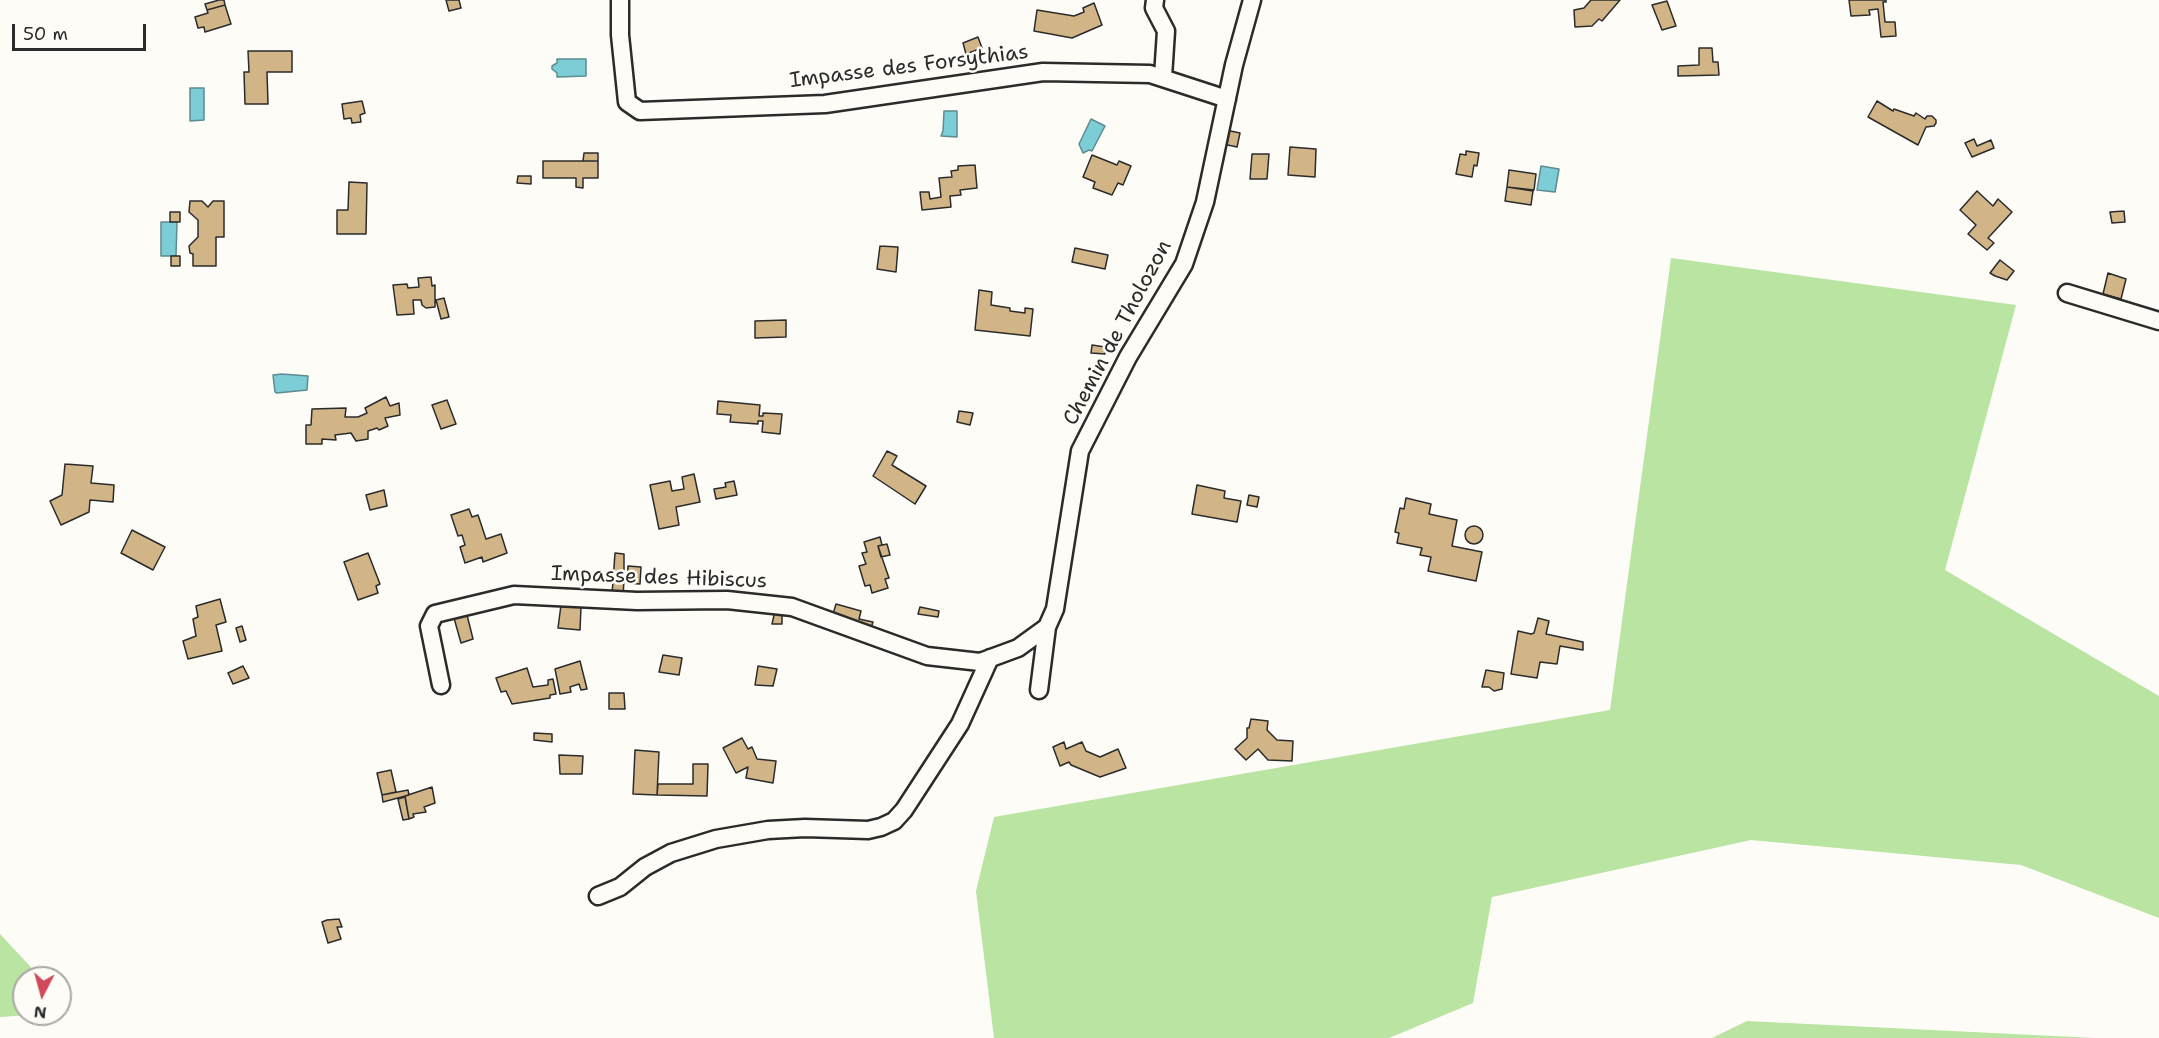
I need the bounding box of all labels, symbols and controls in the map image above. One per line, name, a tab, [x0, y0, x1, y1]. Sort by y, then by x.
scale bar	[15, 12, 148, 50]
text: 50 m	[23, 22, 68, 46]
street label: Impasse des Forsythias	[788, 40, 1030, 94]
street label: Chemin de Tholozon	[1058, 236, 1178, 430]
street label: Impasse des Hibiscus	[551, 562, 767, 594]
north arrow	[12, 966, 72, 1026]
text: N	[33, 1001, 48, 1024]

